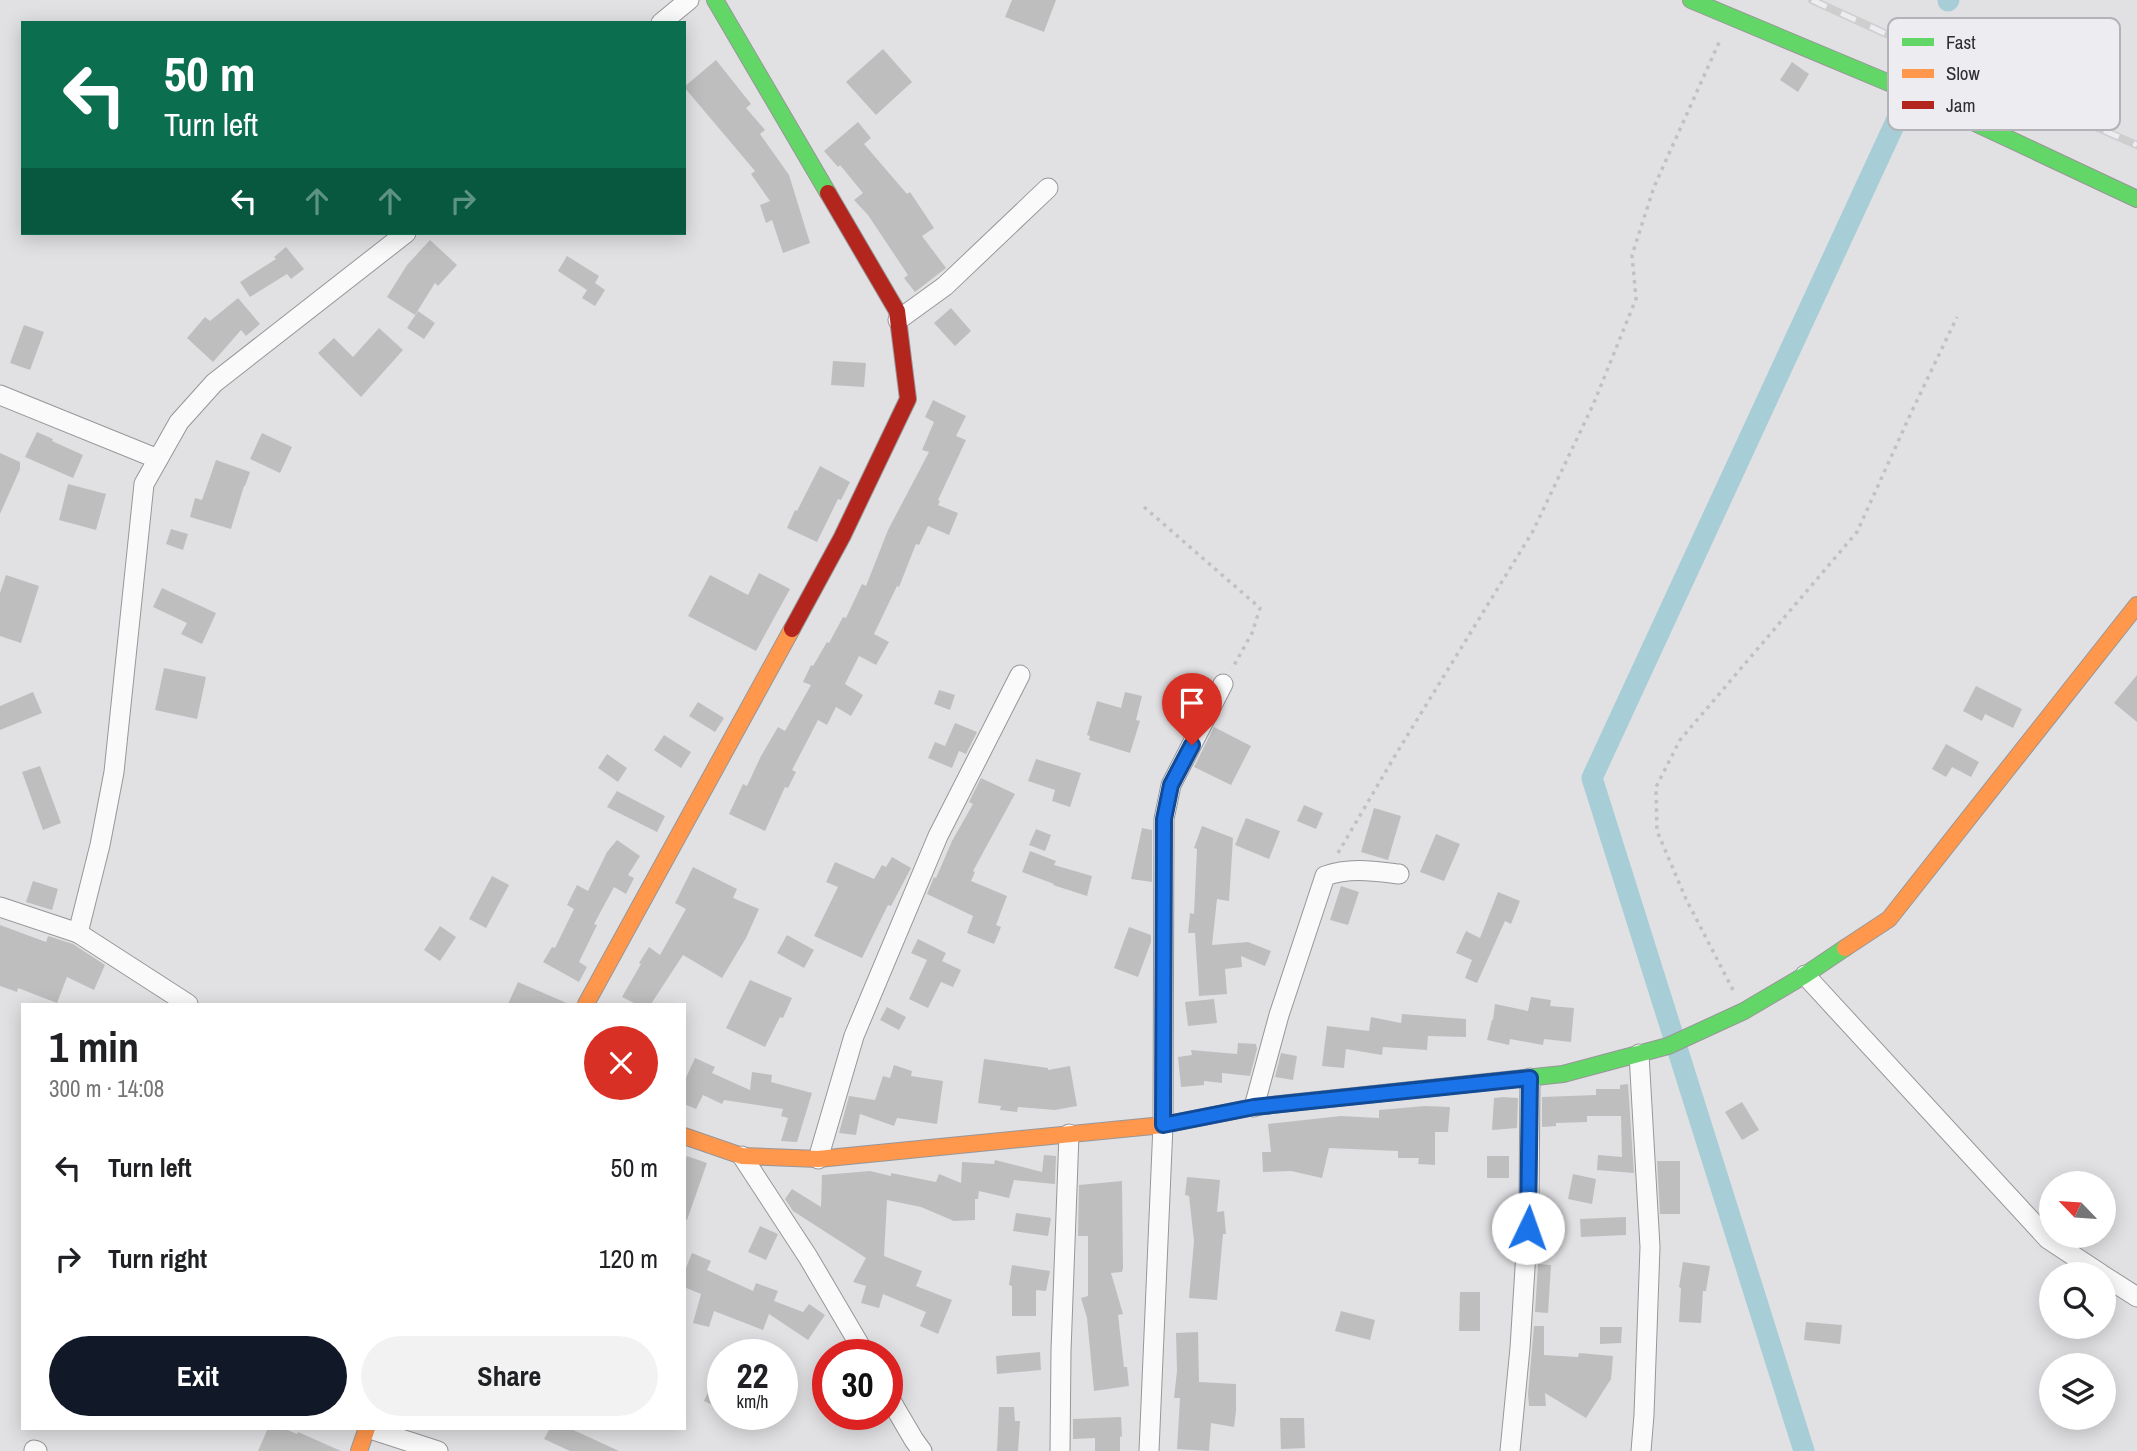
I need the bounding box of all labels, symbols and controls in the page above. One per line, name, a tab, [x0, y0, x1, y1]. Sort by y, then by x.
legend	[1888, 18, 2120, 130]
text: Fast	[1946, 29, 1976, 55]
text: 50 m	[164, 40, 256, 106]
icon: left	[49, 49, 140, 140]
text: Slow	[1946, 60, 1981, 86]
text: Jam	[1946, 92, 1975, 118]
text: Turn left	[164, 103, 258, 146]
icon: left	[225, 182, 263, 220]
icon: ahead	[298, 182, 336, 220]
icon: ahead	[371, 182, 409, 220]
icon: right	[444, 182, 482, 220]
pin	[1162, 673, 1222, 745]
icon: arrive	[1173, 684, 1211, 722]
text: 1 min	[49, 1019, 139, 1075]
button: close	[584, 1026, 658, 1100]
text: 300 m · 14:08	[49, 1073, 164, 1104]
icon: left	[49, 1149, 87, 1187]
text: Turn left	[108, 1150, 192, 1185]
text: 50 m	[611, 1150, 658, 1185]
north arrow	[2039, 1171, 2116, 1248]
map controls	[2039, 1171, 2116, 1430]
position arrow	[1491, 1191, 1565, 1265]
icon: right	[49, 1240, 87, 1278]
text: Turn right	[108, 1241, 207, 1276]
text: 120 m	[599, 1241, 658, 1276]
button: search	[2039, 1262, 2116, 1339]
button: Exit	[49, 1336, 347, 1416]
button: Share	[361, 1336, 658, 1416]
speed limit sign: 30	[812, 1339, 903, 1430]
text: 22	[737, 1352, 768, 1399]
button: layers	[2039, 1353, 2116, 1430]
text: km/h	[737, 1389, 769, 1414]

